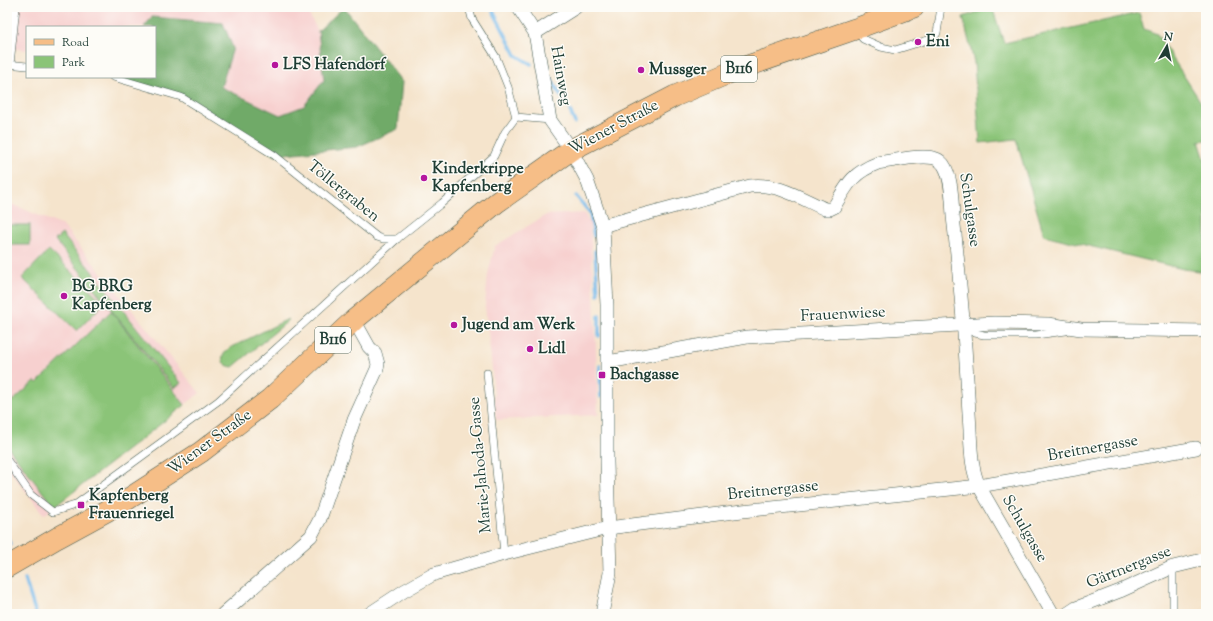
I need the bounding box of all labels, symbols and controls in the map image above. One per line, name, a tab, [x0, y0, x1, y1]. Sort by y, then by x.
legend	[26, 26, 156, 78]
north arrow	[1147, 26, 1187, 66]
text: N	[1162, 28, 1174, 46]
place label: Eni	[926, 31, 950, 54]
text: Road	[62, 34, 89, 52]
marker: Eni	[913, 37, 923, 47]
street label: Hainweg	[543, 44, 577, 108]
text: Park	[62, 54, 85, 72]
place label: LFS Hafendorf	[283, 54, 387, 77]
road number: B116	[721, 56, 757, 82]
place label: Mussger	[649, 59, 707, 82]
marker: LFS Hafendorf	[270, 60, 280, 70]
marker: Mussger	[636, 65, 646, 75]
street label: Wiener Straße	[565, 95, 663, 161]
street label: Töllergraben	[302, 156, 385, 229]
place label: Kinderkrippe Kapfenberg	[432, 158, 524, 199]
street label: Schulgasse	[952, 171, 986, 249]
marker: Kinderkrippe Kapfenberg	[419, 173, 429, 183]
place label: BG BRG Kapfenberg	[72, 276, 152, 317]
marker: BG BRG Kapfenberg	[59, 291, 69, 301]
street label: Frauenwiese	[800, 301, 886, 329]
place label: Jugend am Werk	[460, 314, 575, 337]
marker: Jugend am Werk	[449, 320, 459, 330]
road number: B116	[315, 327, 351, 353]
place label: Lidl	[538, 338, 566, 361]
marker: Lidl	[525, 344, 535, 354]
place label: Bachgasse	[610, 364, 679, 387]
marker: Bachgasse	[597, 370, 607, 380]
street label: Marie-Jahoda-Gasse	[464, 396, 498, 534]
street label: Wiener Straße	[163, 405, 257, 481]
street label: Breitnergasse	[1046, 430, 1140, 468]
street label: Breitnergasse	[726, 475, 820, 507]
place label: Kapfenberg Frauenriegel	[89, 485, 175, 526]
street label: Schulgasse	[995, 491, 1053, 567]
marker: Kapfenberg Frauenriegel	[76, 500, 86, 510]
street label: Gärtnergasse	[1083, 541, 1175, 595]

